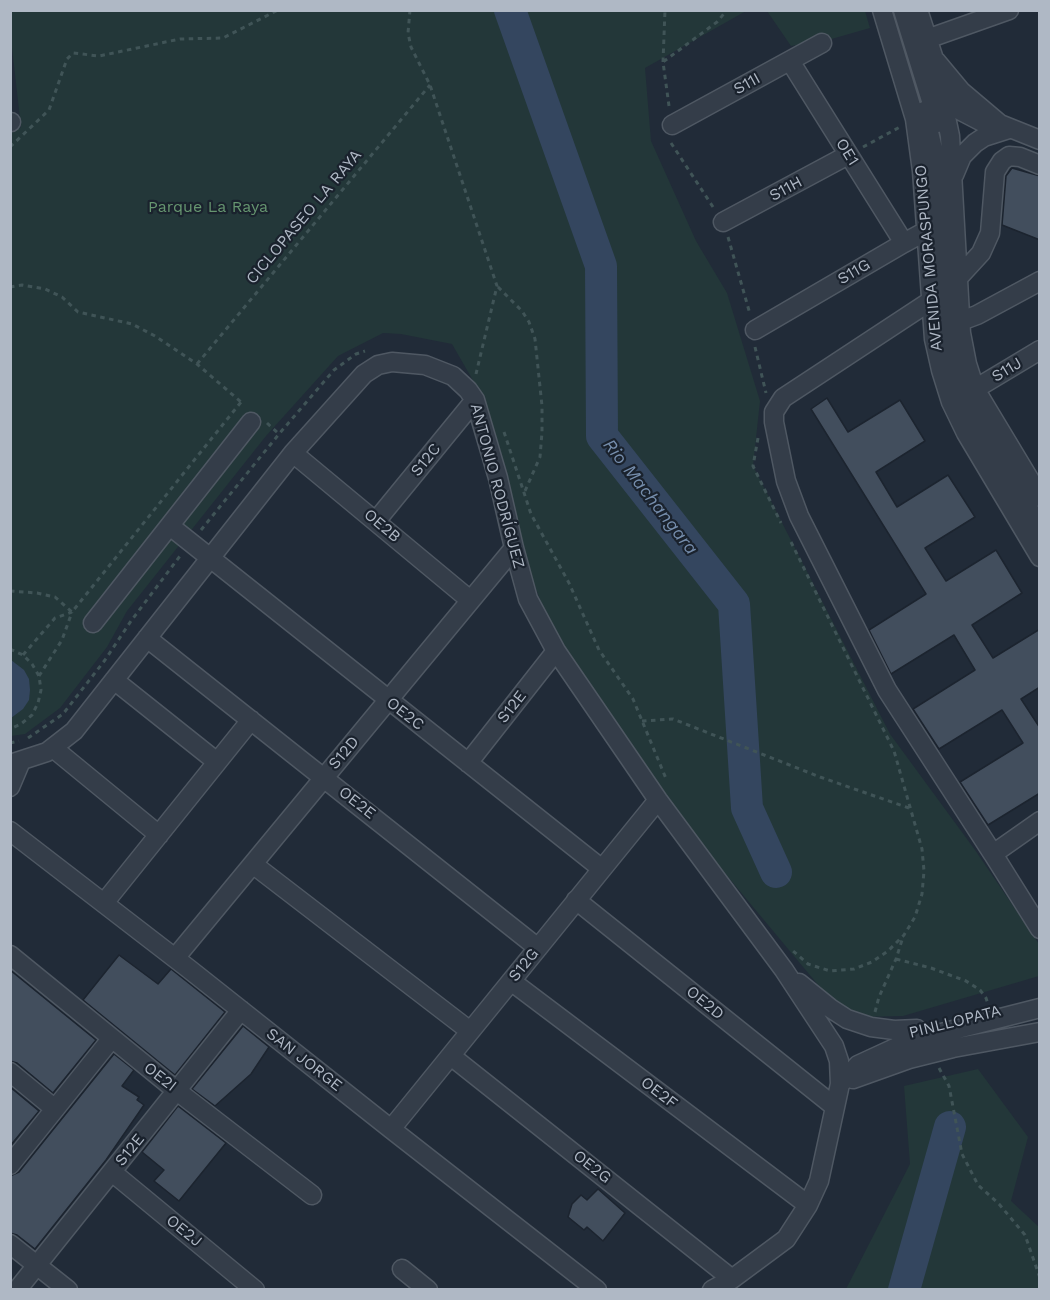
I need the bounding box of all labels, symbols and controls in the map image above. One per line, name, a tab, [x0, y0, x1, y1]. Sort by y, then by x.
street label: S11I	[730, 69, 764, 99]
street label: OE1	[831, 135, 863, 169]
street label: CICLOPASEO LA RAYA	[242, 146, 366, 288]
street label: AVENIDA MORASPUNGO	[911, 164, 947, 352]
street label: S11H	[766, 172, 806, 206]
park label: Parque La Raya	[148, 197, 268, 217]
street label: S11G	[834, 255, 874, 289]
street label: S11J	[988, 354, 1026, 386]
street label: ANTONIO RODRÍGUEZ	[466, 401, 528, 571]
water label: Rio Machangara	[598, 435, 702, 559]
street label: S12C	[407, 440, 445, 480]
street label: OE2B	[360, 505, 404, 547]
street label: S12E	[493, 687, 531, 727]
street label: OE2C	[382, 693, 428, 735]
street label: S12D	[325, 733, 363, 773]
street label: OE2E	[335, 783, 379, 823]
street label: S12G	[505, 944, 543, 986]
street label: OE2D	[682, 982, 728, 1024]
street label: PINLLOPATA	[907, 1001, 1003, 1043]
street label: SAN JORGE	[262, 1024, 346, 1096]
street label: OE2I	[140, 1058, 180, 1096]
street label: OE2F	[637, 1073, 681, 1113]
street label: S12E	[111, 1130, 149, 1170]
street label: OE2G	[569, 1146, 615, 1188]
street label: OE2J	[162, 1211, 206, 1251]

